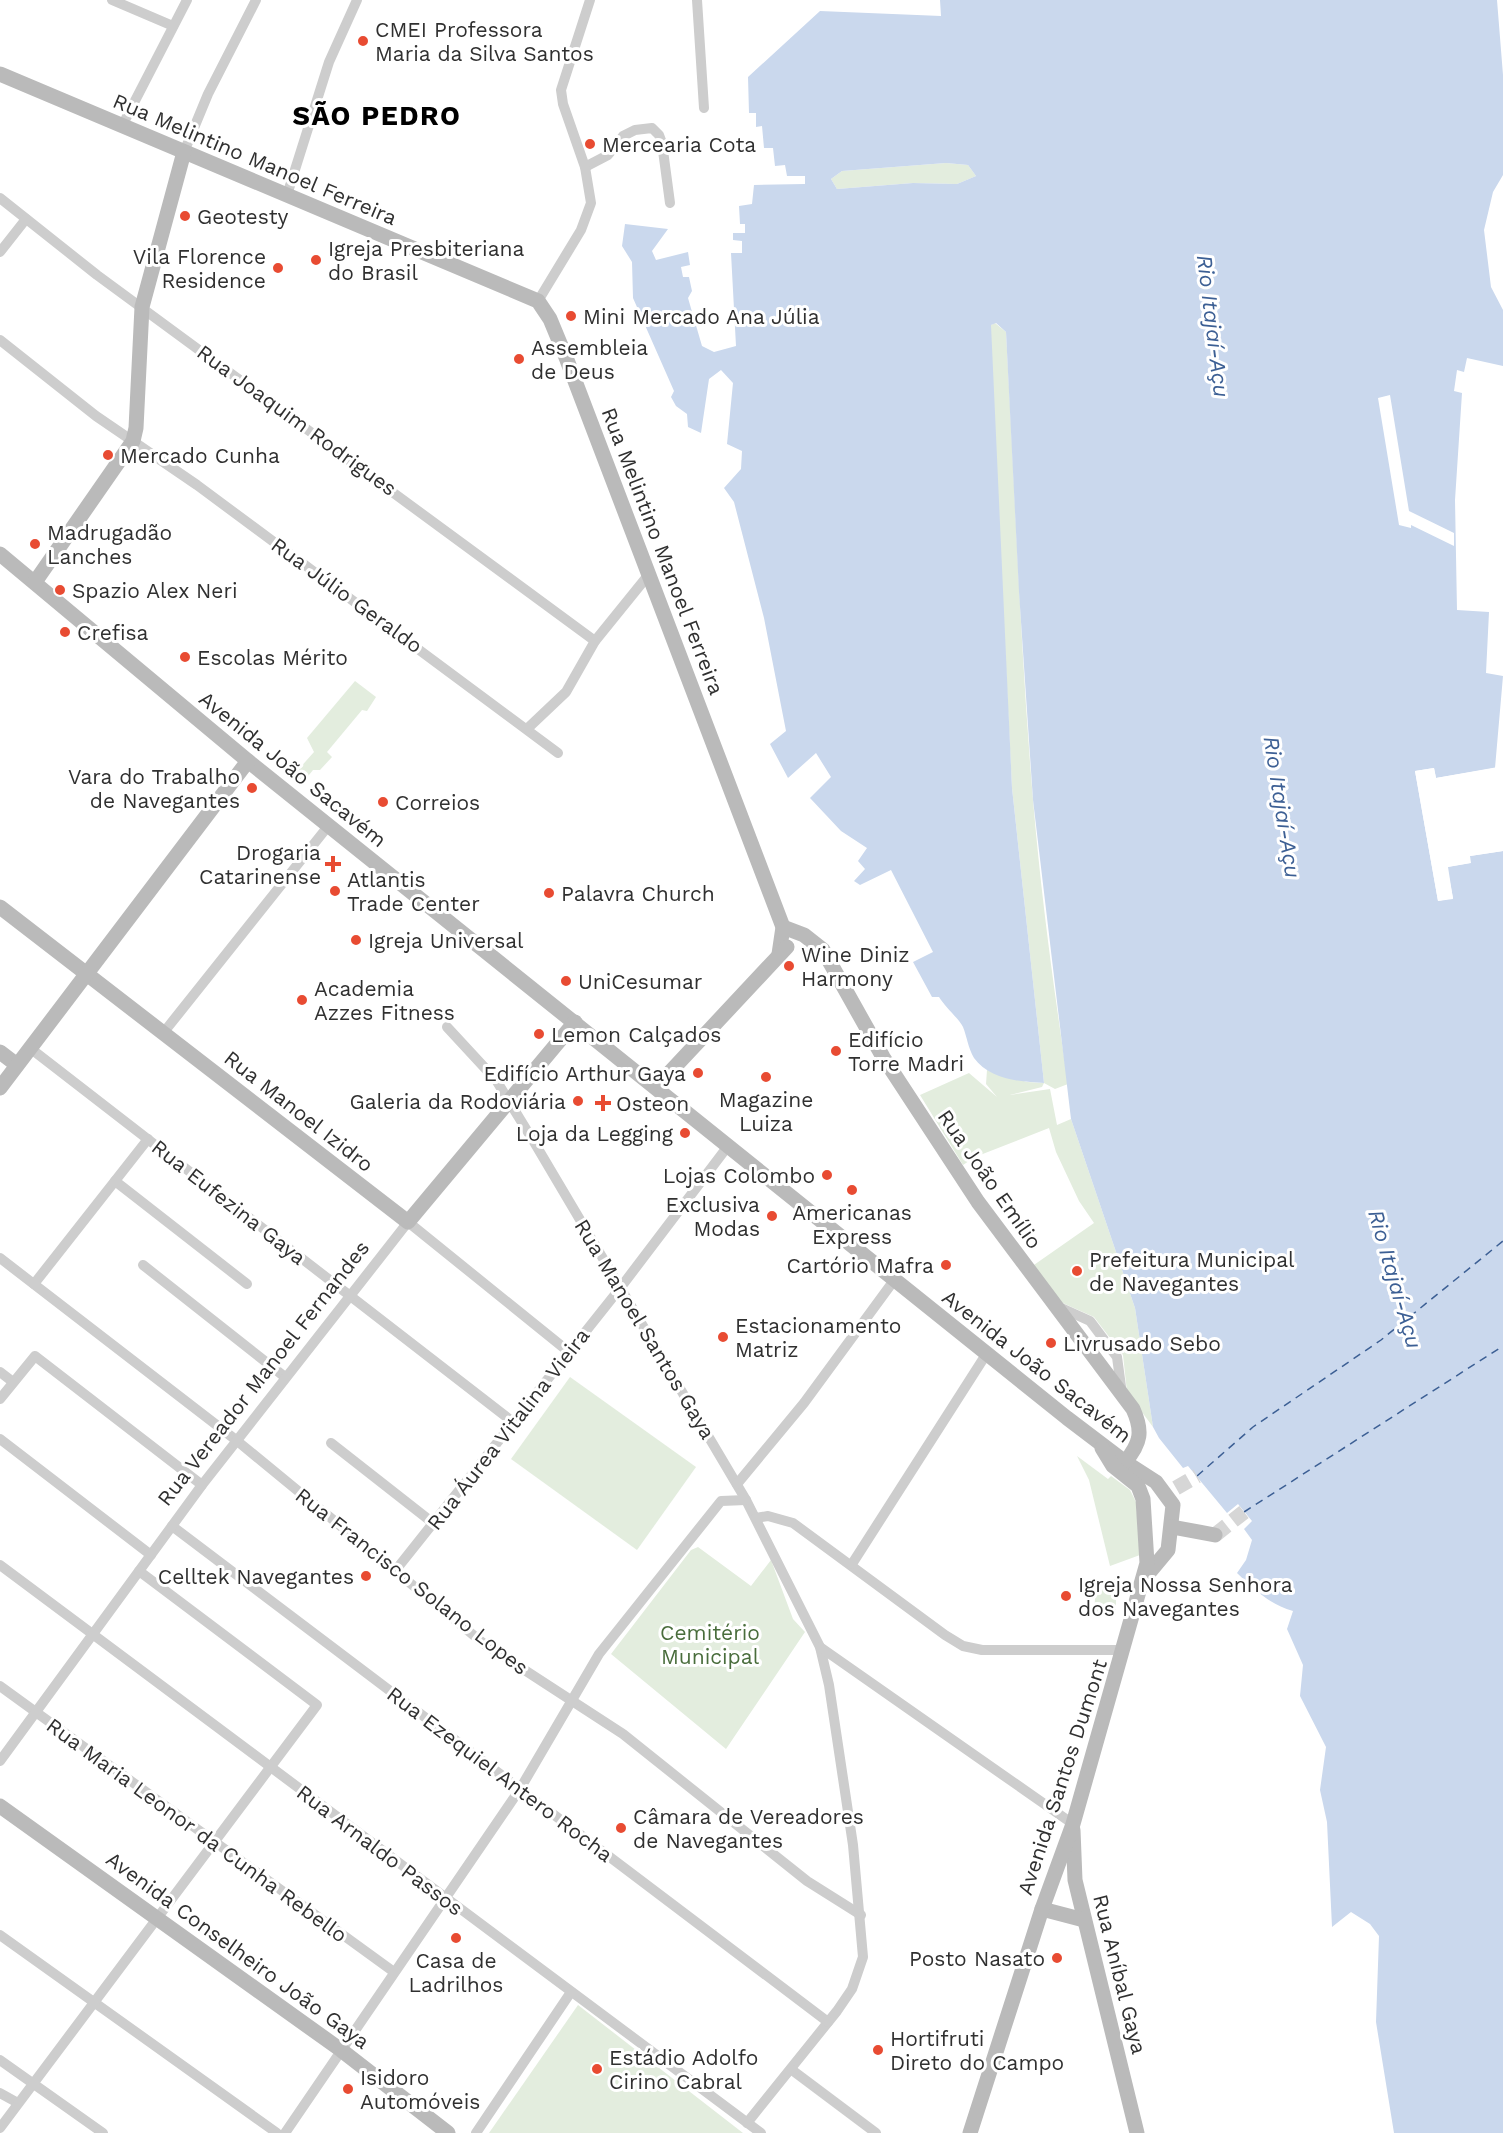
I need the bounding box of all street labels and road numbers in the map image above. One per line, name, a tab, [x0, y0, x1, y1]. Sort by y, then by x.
street label: Rua Melintino Manoel Ferreira	[109, 88, 401, 230]
street label: Rua Joaquim Rodrigues	[192, 339, 402, 501]
street label: Rua Melintino Manoel Ferreira	[597, 404, 730, 698]
street label: Rua Júlio Geraldo	[266, 532, 428, 658]
street label: Avenida João Sacavém	[194, 686, 392, 852]
street label: Rua Manoel Izidro	[219, 1045, 379, 1177]
street label: Rua João Emílio	[933, 1105, 1047, 1253]
street label: Rua Eufezina Gaya	[147, 1134, 311, 1270]
street label: Rua Manoel Santos Gaya	[569, 1215, 721, 1444]
street label: Rua Vereador Manoel Fernandes	[152, 1236, 374, 1510]
street label: Avenida João Sacavém	[937, 1284, 1137, 1448]
street label: Rua Áurea Vitalina Vieira	[421, 1323, 595, 1535]
street label: Rua Francisco Solano Lopes	[291, 1482, 533, 1680]
street label: Avenida Santos Dumont	[1012, 1656, 1112, 1898]
street label: Rua Ezequiel Antero Rocha	[382, 1681, 618, 1867]
street label: Rua Maria Leonor da Cunha Rebello	[42, 1712, 352, 1948]
street label: Rua Arnaldo Passos	[292, 1779, 468, 1921]
street label: Avenida Conselheiro João Gaya	[102, 1846, 375, 2054]
street label: Rua Aníbal Gaya	[1088, 1892, 1152, 2057]

